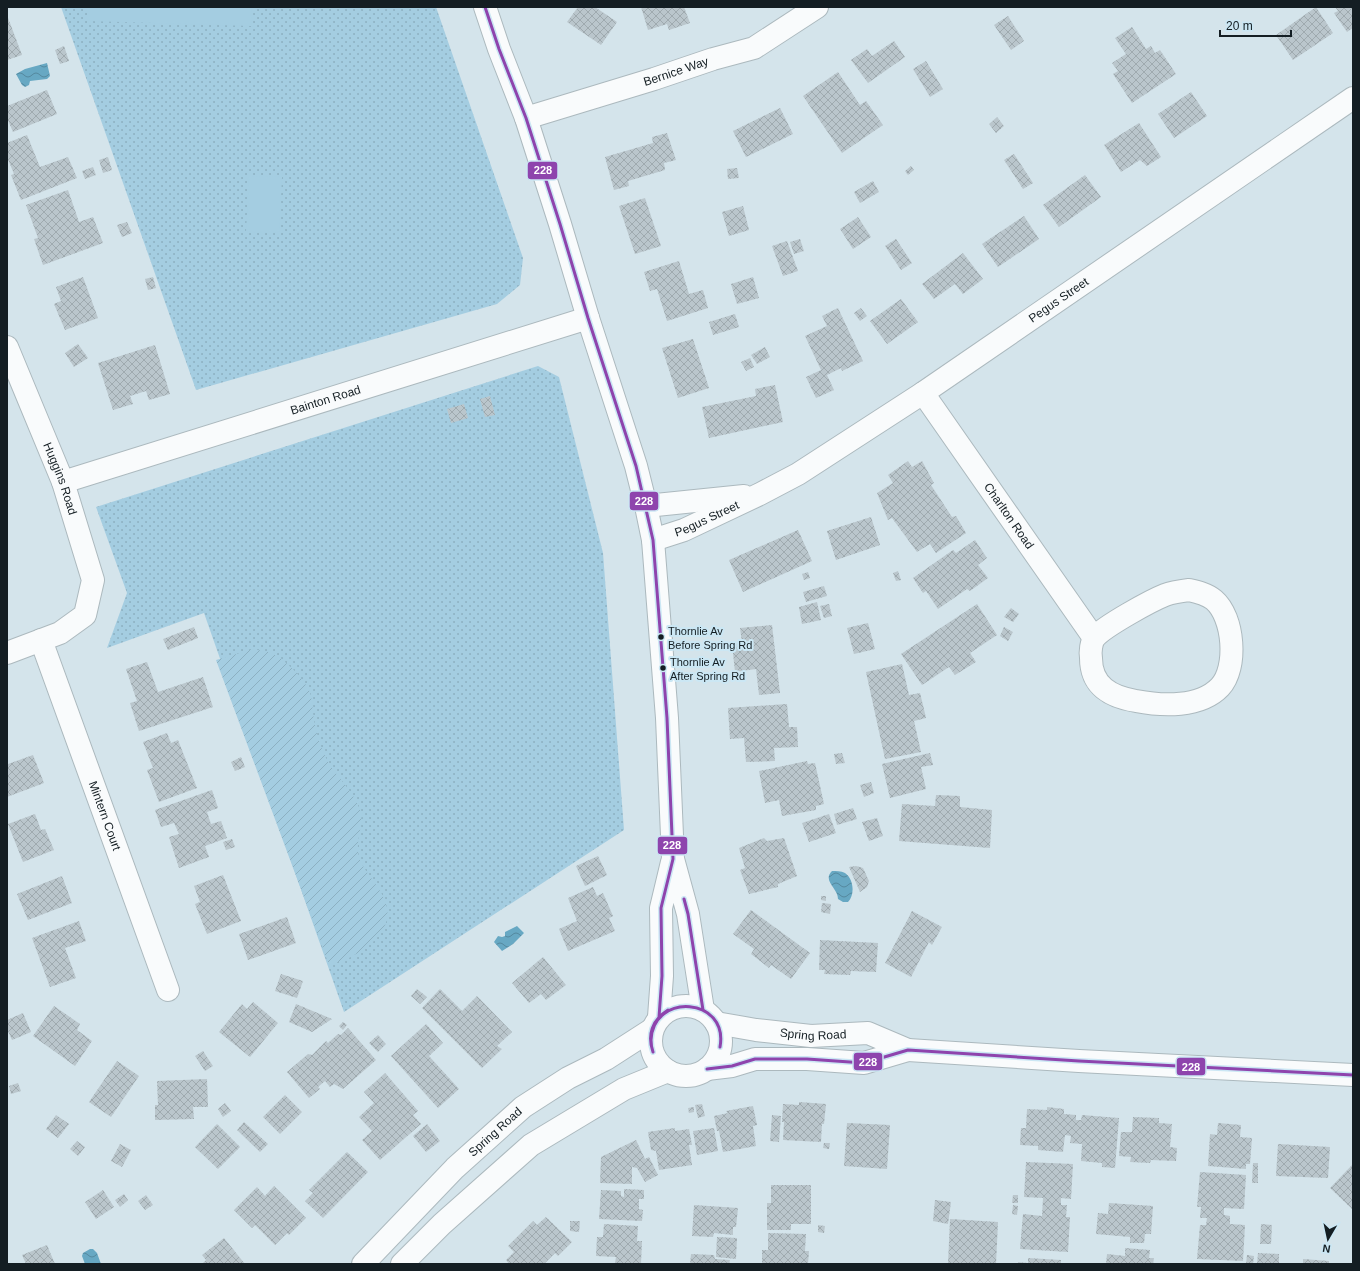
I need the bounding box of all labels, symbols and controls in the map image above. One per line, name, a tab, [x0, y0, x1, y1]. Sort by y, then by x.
scale bar	[1220, 12, 1291, 38]
text: 20 m	[1226, 19, 1253, 33]
street label: Bernice Way	[642, 54, 710, 89]
line badge: 228	[527, 161, 558, 180]
text: 228	[534, 164, 552, 176]
street label: Pegus Street	[1026, 274, 1092, 325]
street label: Bainton Road	[289, 382, 362, 418]
street label: Huggins Road	[40, 440, 80, 516]
street label: Charlton Road	[981, 480, 1037, 552]
line badge: 228	[629, 491, 659, 511]
text: 228	[635, 495, 653, 507]
street label: Pegus Street	[673, 498, 742, 540]
place label: Thornlie Av Before Spring Rd	[668, 625, 752, 651]
marker: Thornlie Av Before Spring Rd	[656, 632, 666, 642]
place label: Thornlie Av After Spring Rd	[670, 656, 745, 682]
marker: Thornlie Av After Spring Rd	[658, 663, 668, 673]
street label: Mintern Court	[86, 779, 124, 853]
line badge: 228	[657, 836, 688, 855]
text: 228	[663, 839, 681, 851]
street label: Spring Road	[779, 1026, 847, 1043]
line badge: 228	[853, 1052, 883, 1071]
text: 228	[859, 1056, 877, 1068]
line badge: 228	[1176, 1057, 1206, 1076]
text: 228	[1182, 1061, 1200, 1073]
street label: Spring Road	[466, 1104, 525, 1159]
north arrow	[1308, 1219, 1348, 1259]
text: N	[1322, 1242, 1331, 1255]

